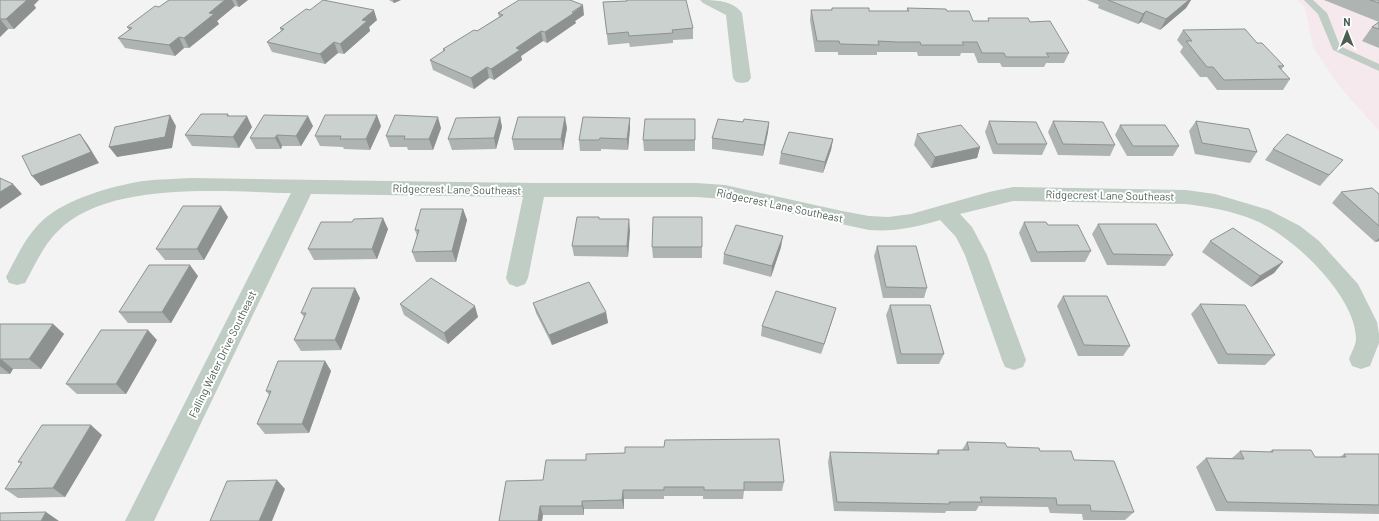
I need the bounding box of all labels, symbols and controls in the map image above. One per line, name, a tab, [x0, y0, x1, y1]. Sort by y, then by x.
north arrow	[1327, 12, 1367, 52]
text: N	[1343, 15, 1351, 28]
street label: Ridgecrest Lane Southeast	[392, 181, 522, 197]
street label: Ridgecrest Lane Southeast	[716, 185, 844, 225]
street label: Ridgecrest Lane Southeast	[1045, 187, 1175, 203]
street label: Falling Water Drive Southeast	[186, 288, 258, 420]

